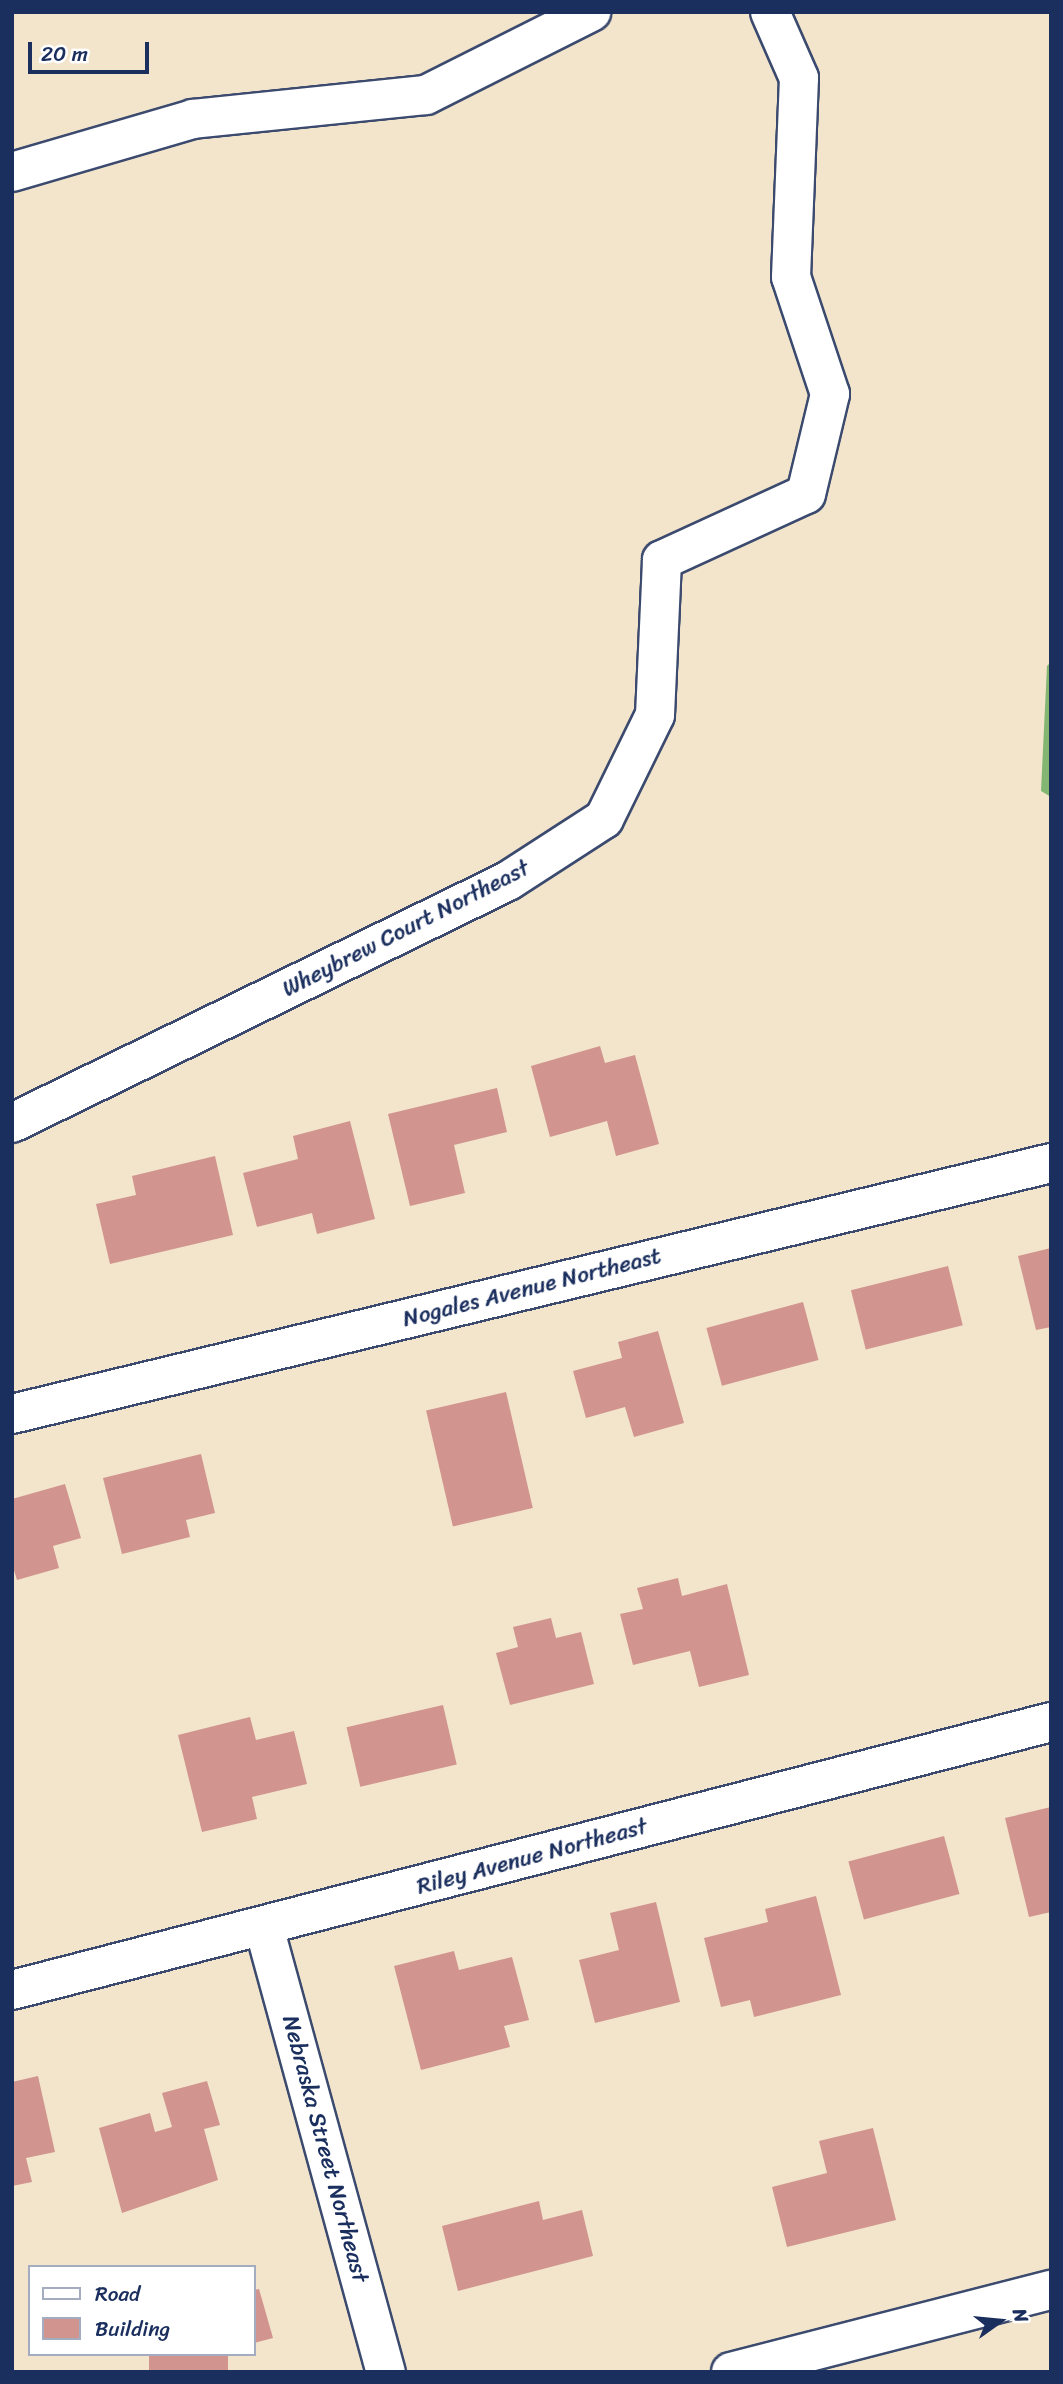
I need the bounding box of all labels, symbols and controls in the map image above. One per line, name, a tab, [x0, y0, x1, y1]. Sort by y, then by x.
scale bar	[32, 28, 152, 72]
text: 20 m	[41, 35, 88, 73]
street label: Wheybrew Court Northeast	[277, 854, 535, 1004]
street label: Nogales Avenue Northeast	[399, 1242, 665, 1334]
street label: Riley Avenue Northeast	[413, 1813, 651, 1901]
street label: Nebraska Street Northeast	[276, 2012, 374, 2286]
legend	[28, 2265, 256, 2356]
text: Road	[95, 2275, 140, 2313]
north arrow	[965, 2286, 1035, 2356]
text: N	[1003, 2305, 1038, 2326]
text: Building	[95, 2310, 170, 2348]

